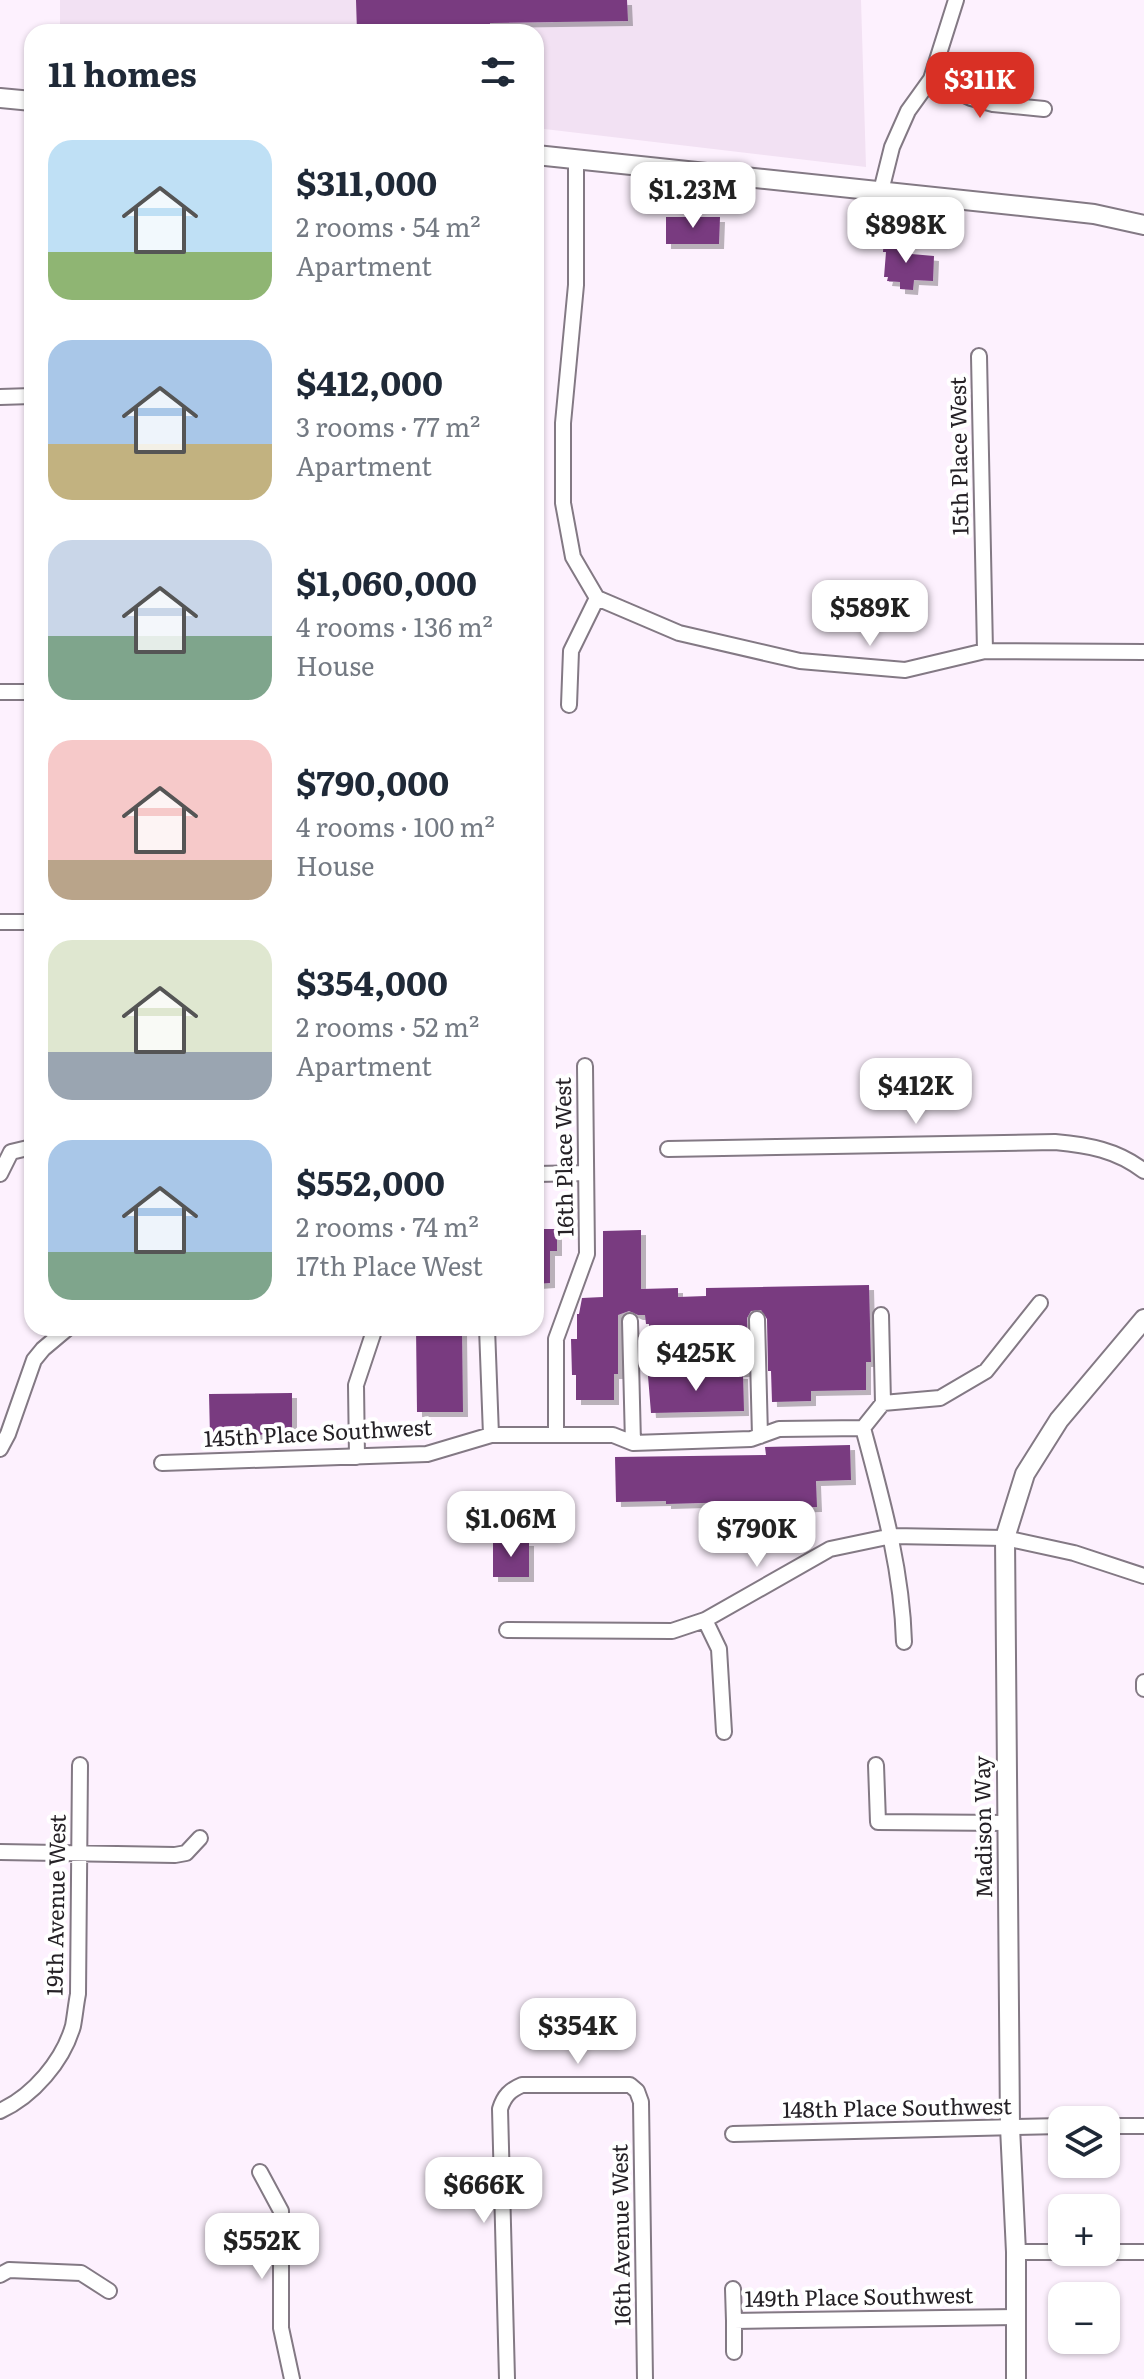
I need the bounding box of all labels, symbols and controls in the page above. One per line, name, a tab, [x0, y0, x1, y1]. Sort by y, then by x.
text: 11 homes	[48, 47, 197, 97]
icon: filters	[476, 50, 520, 94]
pin: $311K	[924, 52, 1036, 120]
text: $311K	[944, 58, 1016, 97]
text: $311,000	[296, 156, 437, 206]
pin: $1.23M	[628, 162, 758, 230]
text: $1.23M	[649, 168, 737, 207]
icon: home	[112, 172, 208, 268]
pin: $898K	[850, 197, 962, 265]
text: $898K	[865, 203, 947, 242]
text: 2 rooms · 54 m²	[296, 206, 481, 245]
text: Apartment	[296, 245, 432, 284]
text: $412,000	[296, 356, 443, 406]
icon: home	[112, 372, 208, 468]
street label: 15th Place West	[940, 376, 975, 536]
text: 3 rooms · 77 m²	[296, 406, 480, 445]
text: Apartment	[296, 445, 432, 484]
text: $1,060,000	[296, 556, 477, 606]
icon: home	[112, 572, 208, 668]
pin: $589K	[814, 580, 926, 648]
text: $589K	[830, 586, 910, 625]
text: 4 rooms · 136 m²	[296, 606, 493, 645]
text: House	[296, 645, 374, 684]
text: $790,000	[296, 756, 449, 806]
icon: home	[112, 772, 208, 868]
text: 4 rooms · 100 m²	[296, 806, 495, 845]
text: House	[296, 845, 374, 884]
text: $354,000	[296, 956, 448, 1006]
icon: home	[112, 972, 208, 1068]
text: 2 rooms · 52 m²	[296, 1006, 479, 1045]
text: Apartment	[296, 1045, 432, 1084]
pin: $412K	[860, 1058, 972, 1126]
text: $412K	[878, 1064, 954, 1103]
street label: 16th Place West	[545, 1077, 580, 1237]
text: $552,000	[296, 1156, 445, 1206]
icon: home	[112, 1172, 208, 1268]
text: 2 rooms · 74 m²	[296, 1206, 479, 1245]
text: 17th Place West	[296, 1245, 483, 1284]
pin: $425K	[640, 1325, 752, 1393]
text: $425K	[656, 1331, 736, 1370]
street label: 145th Place Southwest	[203, 1409, 433, 1454]
pin: $1.06M	[446, 1491, 576, 1559]
text: $1.06M	[465, 1497, 557, 1536]
pin: $790K	[701, 1501, 813, 1569]
text: $790K	[717, 1507, 797, 1546]
street label: Madison Way	[964, 1755, 999, 1899]
street label: 19th Avenue West	[36, 1814, 73, 1996]
pin: $354K	[522, 1998, 634, 2066]
text: $354K	[538, 2004, 618, 2043]
street label: 148th Place Southwest	[782, 2088, 1012, 2125]
map controls	[1048, 2106, 1120, 2354]
button: layers	[1048, 2106, 1120, 2178]
street label: 16th Avenue West	[601, 2144, 638, 2326]
pin: $666K	[428, 2157, 540, 2225]
text: $666K	[443, 2163, 525, 2202]
button: +	[1048, 2194, 1120, 2266]
pin: $552K	[206, 2213, 318, 2281]
text: $552K	[223, 2219, 301, 2258]
street label: 149th Place Southwest	[744, 2277, 974, 2314]
button: −	[1048, 2282, 1120, 2354]

